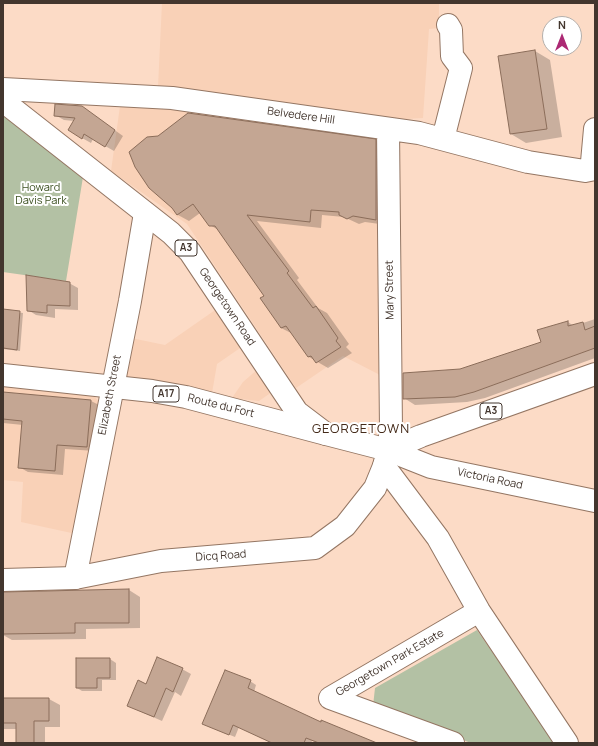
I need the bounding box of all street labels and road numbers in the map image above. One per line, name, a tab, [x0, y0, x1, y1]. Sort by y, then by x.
street label: Belvedere Hill	[266, 105, 336, 127]
road number: A3	[175, 240, 197, 256]
street label: Mary Street	[383, 260, 397, 320]
street label: Georgetown Road	[196, 266, 258, 348]
street label: Elizabeth Street	[96, 354, 124, 436]
road number: A17	[153, 386, 179, 402]
street label: Route du Fort	[186, 391, 256, 421]
road number: A3	[480, 403, 502, 419]
street label: Victoria Road	[456, 466, 524, 492]
street label: Dicq Road	[195, 548, 247, 564]
street label: Georgetown Park Estate	[334, 627, 446, 699]

